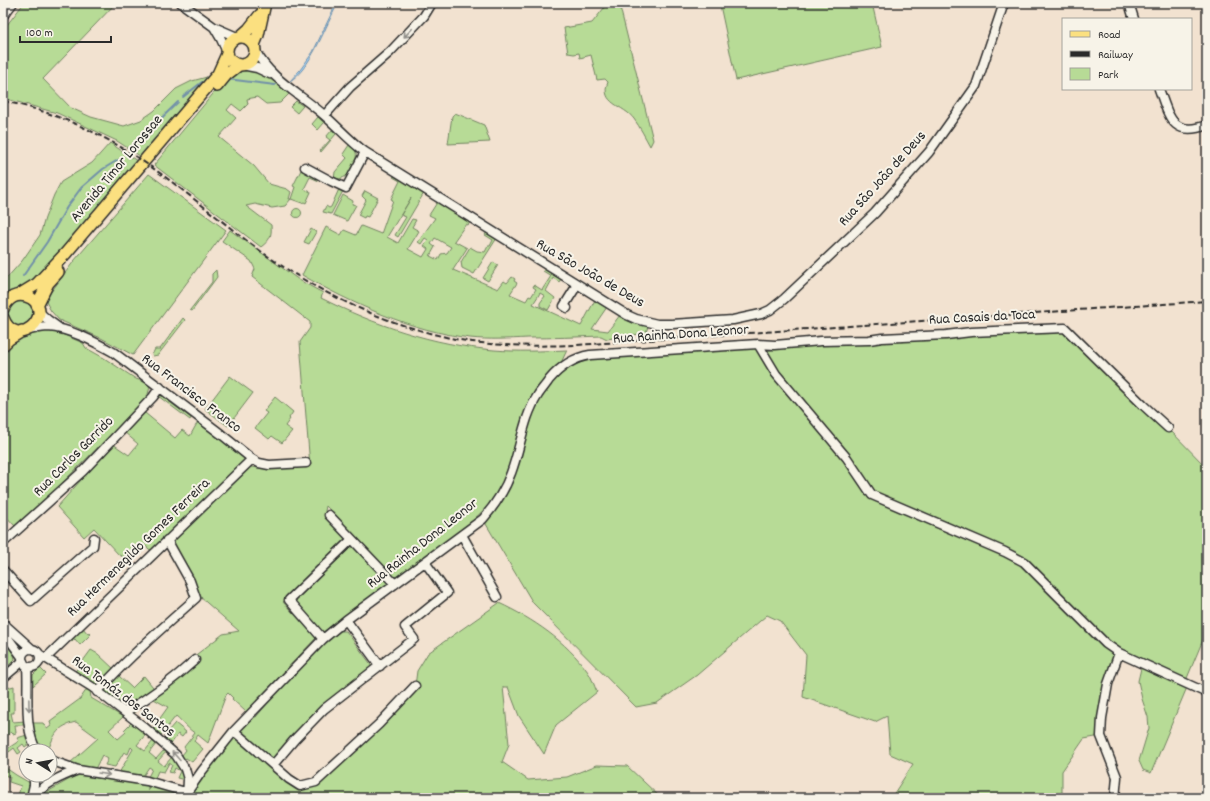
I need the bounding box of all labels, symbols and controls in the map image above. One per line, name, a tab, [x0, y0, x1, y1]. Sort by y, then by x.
scale bar	[20, 18, 111, 44]
legend	[1062, 18, 1192, 90]
text: 100 m	[26, 25, 53, 42]
text: Road	[1098, 27, 1120, 44]
one-way arrow	[403, 28, 413, 38]
text: Railway	[1098, 47, 1134, 64]
text: Park	[1098, 67, 1119, 84]
street label: Avenida Timor Lorossae	[65, 110, 169, 228]
street label: Rua São João de Deus	[834, 126, 932, 232]
street label: Rua São João de Deus	[532, 234, 648, 314]
street label: Rua Casais da Toca	[928, 304, 1037, 332]
street label: Rua Rainha Dona Leonor	[612, 319, 750, 351]
street label: Rua Francisco Franco	[136, 349, 246, 439]
street label: Rua Carlos Garrido	[29, 411, 120, 502]
street label: Rua Hermenegildo Gomes Ferreira	[62, 473, 216, 623]
street label: Rua Rainha Dona Leonor	[363, 493, 484, 595]
street label: Rua Tomáz dos Santos	[66, 651, 180, 743]
one-way arrow	[25, 698, 32, 711]
north arrow	[18, 743, 58, 783]
one-way arrow	[171, 751, 180, 761]
text: N	[22, 757, 39, 766]
one-way arrow	[97, 770, 110, 778]

